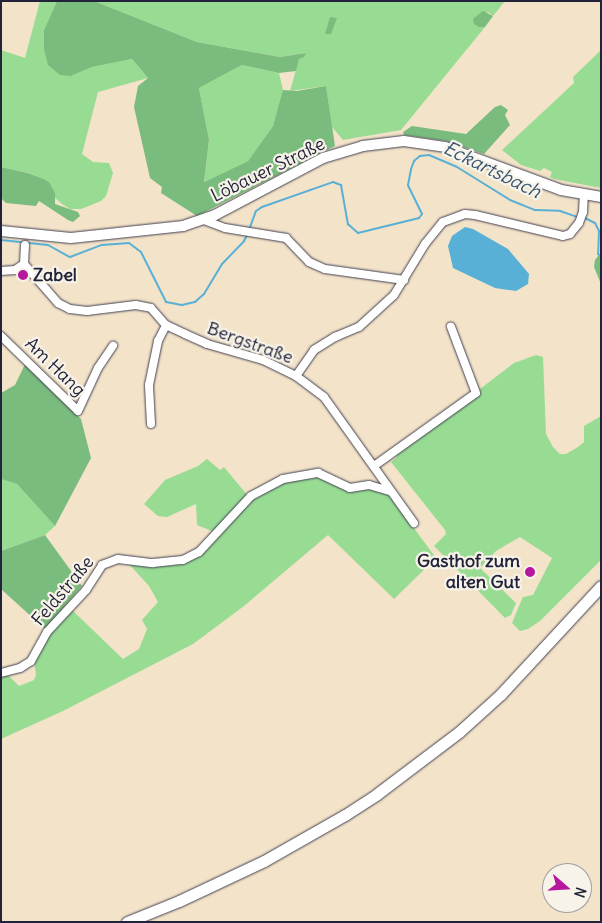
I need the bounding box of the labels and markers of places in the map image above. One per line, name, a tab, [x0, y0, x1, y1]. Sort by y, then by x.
place label: Zabel	[33, 264, 77, 286]
marker: Zabel	[17, 269, 29, 281]
place label: Gasthof zum alten Gut	[417, 551, 520, 594]
marker: Gasthof zum alten Gut	[524, 566, 536, 578]

